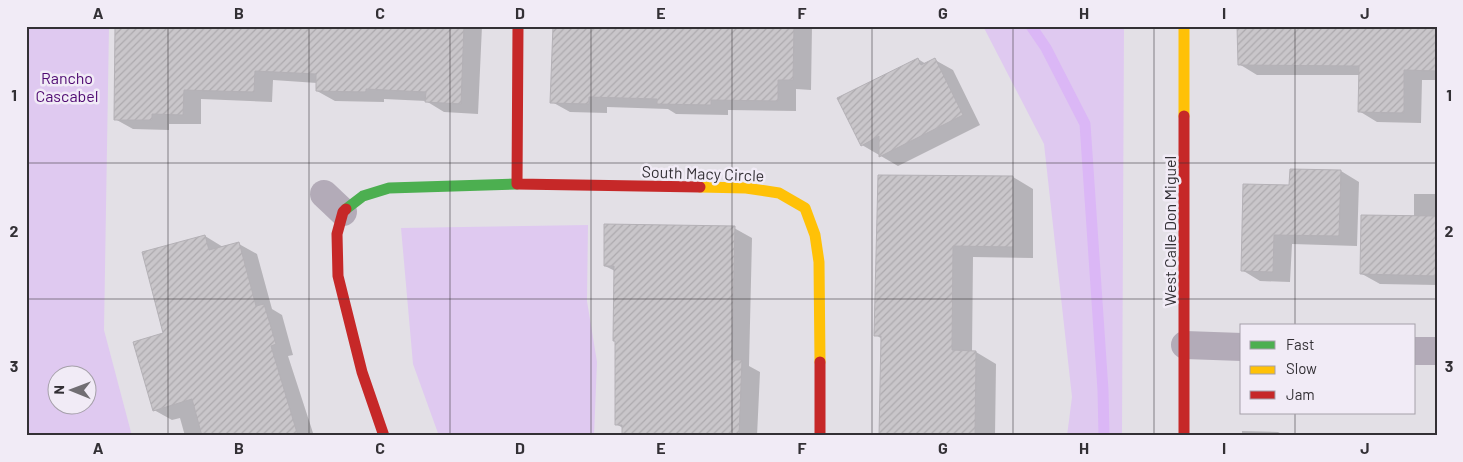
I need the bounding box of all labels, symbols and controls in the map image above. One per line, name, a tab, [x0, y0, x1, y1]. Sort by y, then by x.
text: A	[93, 3, 104, 22]
text: B	[234, 3, 244, 22]
text: C	[375, 3, 385, 22]
text: D	[515, 3, 525, 22]
text: E	[656, 3, 666, 22]
text: F	[798, 3, 807, 22]
text: G	[938, 3, 948, 22]
text: H	[1079, 3, 1089, 22]
text: I	[1222, 3, 1226, 22]
text: J	[1360, 3, 1370, 22]
park label: Rancho Cascabel	[36, 68, 98, 105]
text: 1	[11, 85, 17, 104]
text: 1	[1446, 85, 1452, 104]
street label: West Calle Don Miguel	[1160, 156, 1179, 306]
street label: South Macy Circle	[641, 161, 765, 185]
text: 2	[10, 221, 19, 240]
text: 2	[1445, 221, 1454, 240]
legend	[1240, 324, 1416, 414]
text: Fast	[1286, 335, 1314, 353]
text: 3	[10, 356, 18, 375]
text: 3	[1445, 356, 1453, 375]
text: Slow	[1286, 359, 1317, 377]
north arrow	[48, 364, 98, 414]
text: N	[50, 385, 67, 395]
text: Jam	[1286, 385, 1315, 403]
text: A	[93, 438, 104, 457]
text: B	[234, 438, 244, 457]
text: C	[375, 438, 385, 457]
text: D	[515, 438, 525, 457]
text: E	[656, 438, 666, 457]
text: F	[798, 438, 807, 457]
text: G	[938, 438, 948, 457]
text: H	[1079, 438, 1089, 457]
text: I	[1222, 438, 1226, 457]
text: J	[1360, 438, 1370, 457]

